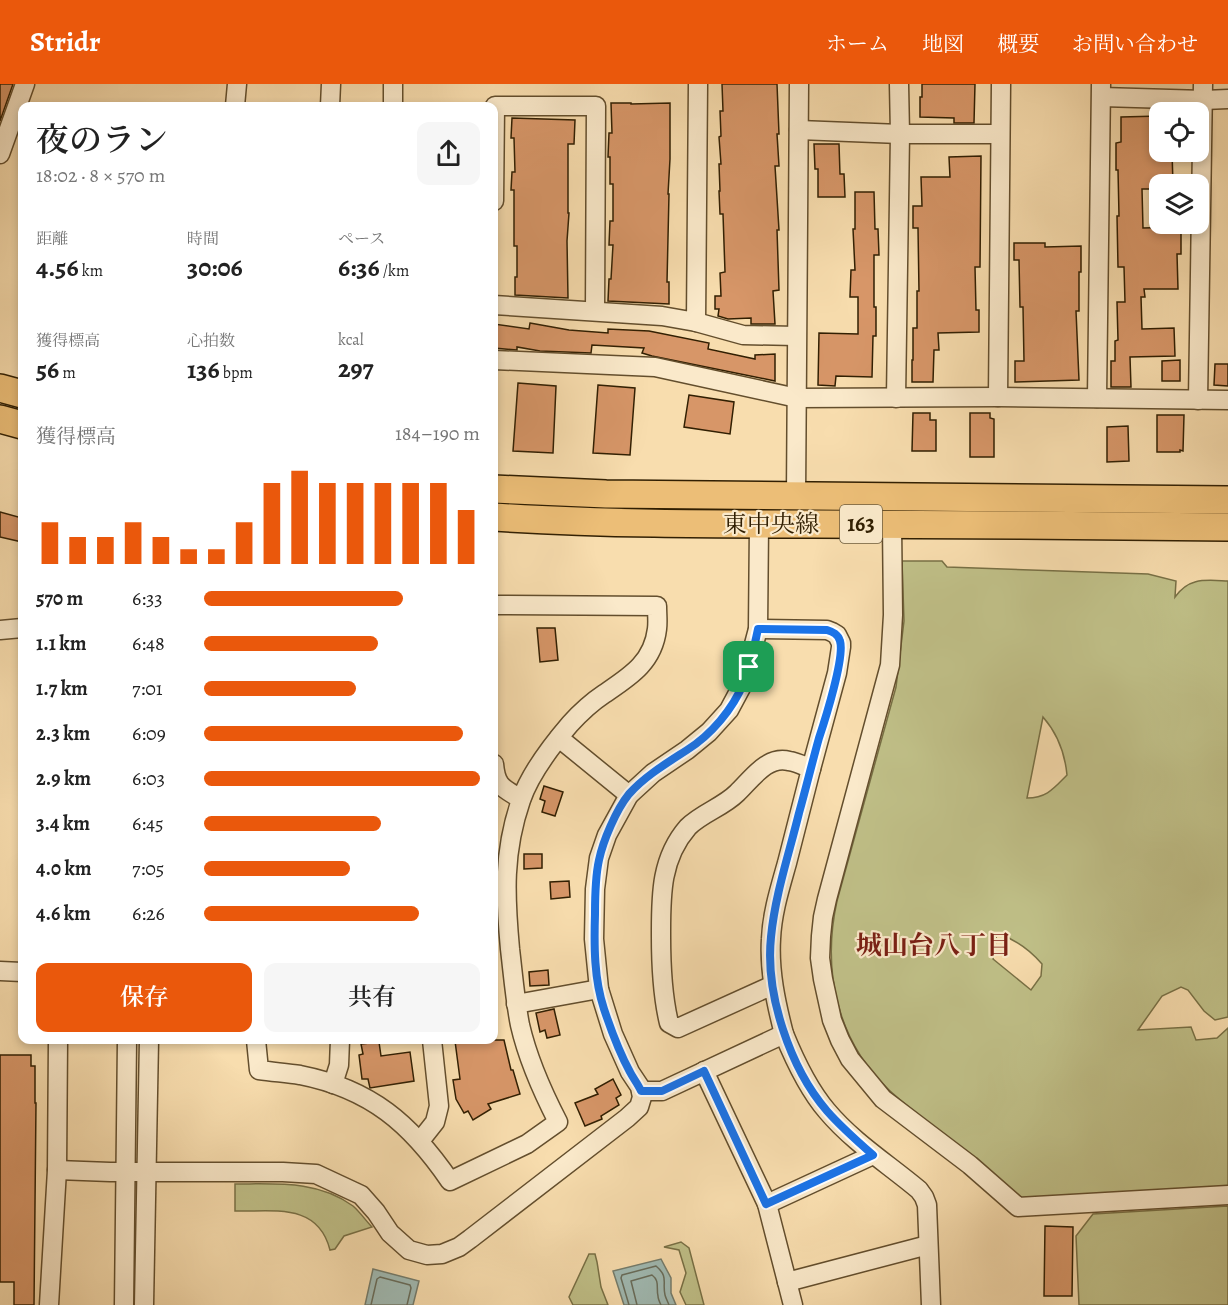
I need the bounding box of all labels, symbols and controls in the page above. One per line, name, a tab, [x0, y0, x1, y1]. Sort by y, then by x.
text: Stridr	[30, 23, 101, 61]
text: ホーム	[826, 30, 889, 58]
text: 地図	[922, 30, 964, 58]
text: 概要	[997, 30, 1039, 58]
text: お問い合わせ	[1072, 30, 1198, 58]
map controls	[1149, 102, 1209, 234]
button: locate	[1149, 102, 1209, 162]
text: 夜のラン	[36, 117, 168, 162]
button: share	[417, 122, 480, 185]
text: 18:02 · 8 × 570 m	[36, 162, 165, 189]
button: layers	[1149, 174, 1209, 234]
text: 距離	[36, 228, 68, 250]
text: 時間	[187, 228, 219, 250]
text: ペース	[338, 228, 385, 250]
text: 4.56	[36, 250, 79, 285]
text: 30:06	[187, 250, 243, 285]
text: 6:36	[338, 250, 380, 285]
text: km	[79, 260, 103, 282]
text: /km	[380, 260, 409, 282]
text: kcal	[338, 329, 364, 351]
text: 獲得標高	[36, 330, 100, 352]
text: 心拍数	[187, 330, 235, 352]
text: 297	[338, 351, 374, 386]
text: 56	[36, 352, 59, 387]
text: 136	[187, 352, 220, 387]
text: m	[59, 362, 76, 384]
text: bpm	[220, 362, 253, 384]
text: 184–190 m	[395, 420, 480, 447]
text: 獲得標高	[36, 423, 116, 450]
road number: 163	[840, 505, 882, 543]
street label: 東中央線	[723, 508, 819, 540]
text: 570 m	[36, 585, 83, 612]
text: 6:33	[132, 585, 163, 612]
text: 1.1 km	[36, 630, 86, 657]
text: 6:48	[132, 630, 165, 657]
pin	[723, 641, 774, 692]
icon: arrive	[732, 650, 765, 683]
text: 1.7 km	[36, 675, 88, 702]
text: 7:01	[132, 675, 163, 702]
text: 2.3 km	[36, 720, 90, 747]
text: 6:09	[132, 720, 166, 747]
text: 2.9 km	[36, 765, 91, 792]
text: 6:03	[132, 765, 165, 792]
text: 3.4 km	[36, 810, 90, 837]
text: 6:45	[132, 810, 164, 837]
text: 4.0 km	[36, 855, 92, 882]
text: 7:05	[132, 855, 164, 882]
text: 4.6 km	[36, 900, 91, 927]
text: 6:26	[132, 900, 165, 927]
district label: 城山台八丁目	[856, 928, 1012, 963]
button: 保存	[36, 963, 252, 1032]
button: 共有	[264, 963, 480, 1032]

